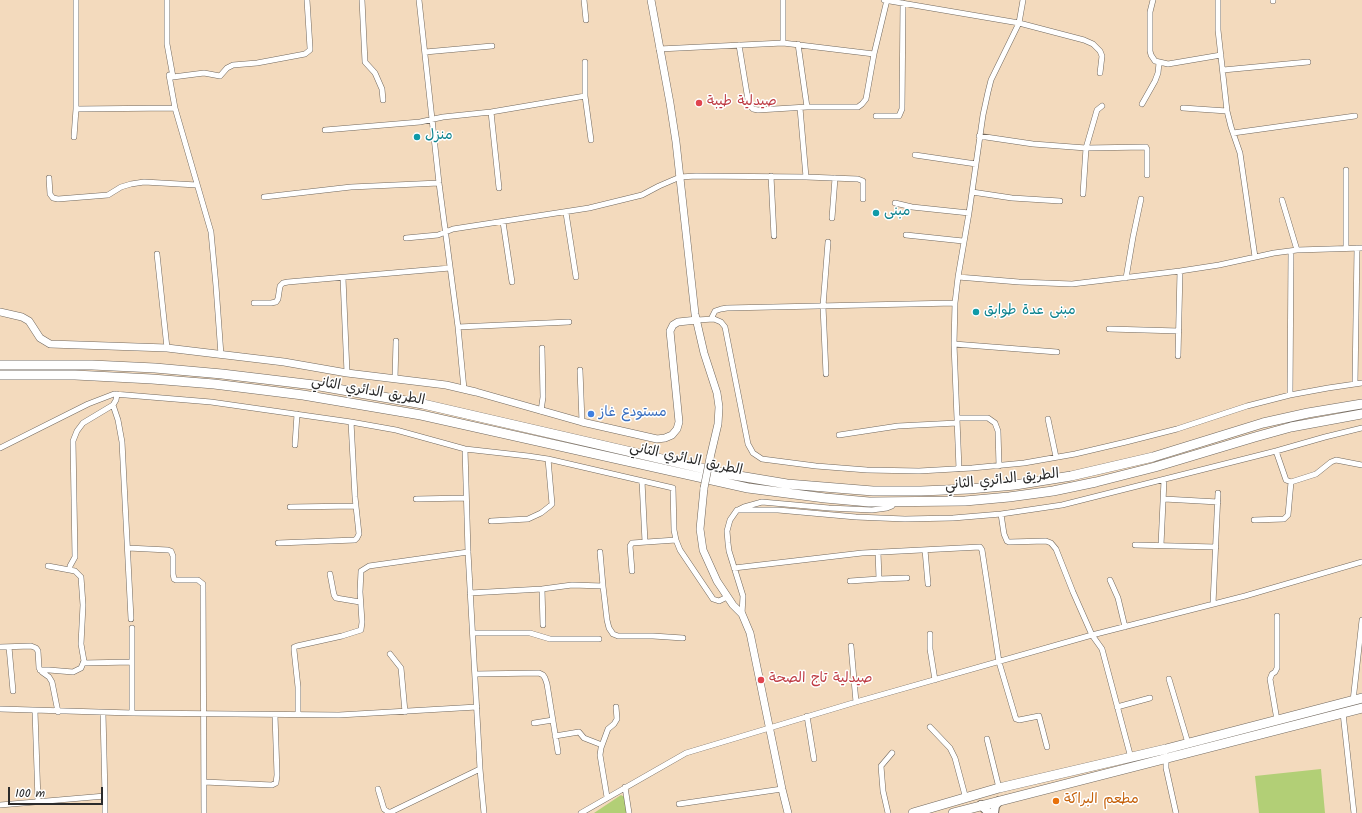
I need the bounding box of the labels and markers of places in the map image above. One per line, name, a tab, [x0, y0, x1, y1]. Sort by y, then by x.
place label: صيدلية طيبة	[707, 95, 777, 111]
marker: صيدلية طيبة	[694, 98, 704, 108]
place label: منزل	[425, 129, 453, 145]
marker: منزل	[412, 132, 422, 142]
place label: مبنى	[884, 205, 910, 221]
marker: مبنى	[871, 208, 881, 218]
place label: مبنى عدة طوابق	[984, 304, 1076, 320]
marker: مبنى عدة طوابق	[971, 307, 981, 317]
place label: مستودع غاز	[599, 406, 667, 422]
marker: مستودع غاز	[586, 409, 596, 419]
place label: صيدلية تاج الصحة	[769, 672, 872, 688]
marker: صيدلية تاج الصحة	[756, 675, 766, 685]
place label: مطعم البراكة	[1064, 793, 1139, 809]
marker: مطعم البراكة	[1051, 796, 1061, 806]

